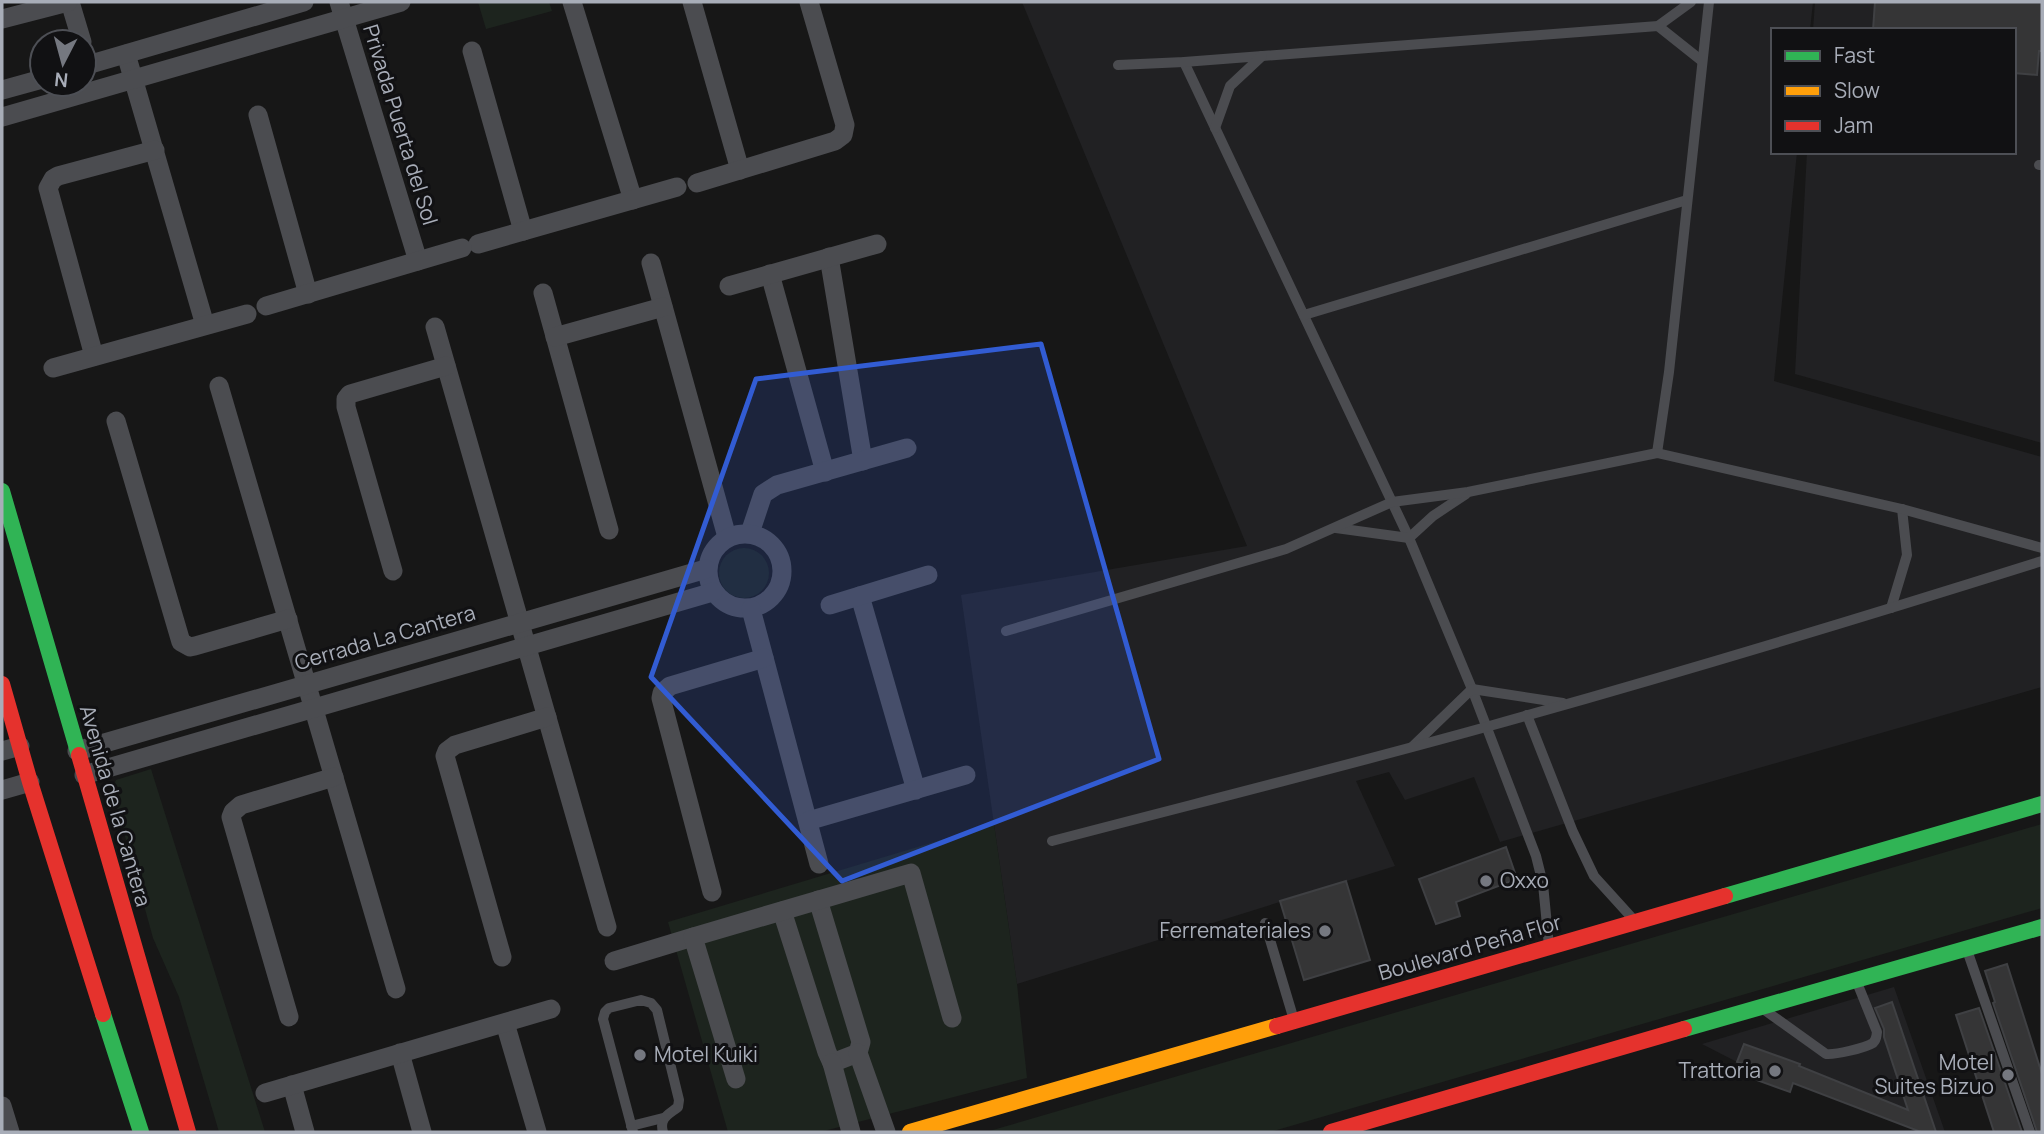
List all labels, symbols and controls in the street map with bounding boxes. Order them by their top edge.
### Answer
street label: Privada Puerta del Sol [357,21,445,229]
north arrow [28,28,98,98]
legend [1771,28,2016,154]
text: Fast [1834,41,1875,69]
text: N [53,66,69,94]
text: Slow [1834,76,1880,104]
text: Jam [1834,111,1873,139]
street label: Cerrada La Cantera [291,598,478,676]
street label: Avenida de la Cantera [74,702,158,910]
place label: Oxxo [1500,866,1549,894]
marker: Oxxo [1478,873,1494,889]
street label: Boulevard Peña Flor [1375,907,1565,987]
place label: Ferremateriales [1159,916,1311,944]
marker: Ferremateriales [1317,923,1333,939]
place label: Motel Kuiki [654,1040,758,1068]
marker: Motel Kuiki [632,1047,648,1063]
place label: Motel Suites Bizuo [1874,1048,1994,1100]
place label: Trattoria [1679,1056,1761,1084]
marker: Trattoria [1767,1063,1783,1079]
marker: Motel Suites Bizuo [2000,1067,2016,1083]

